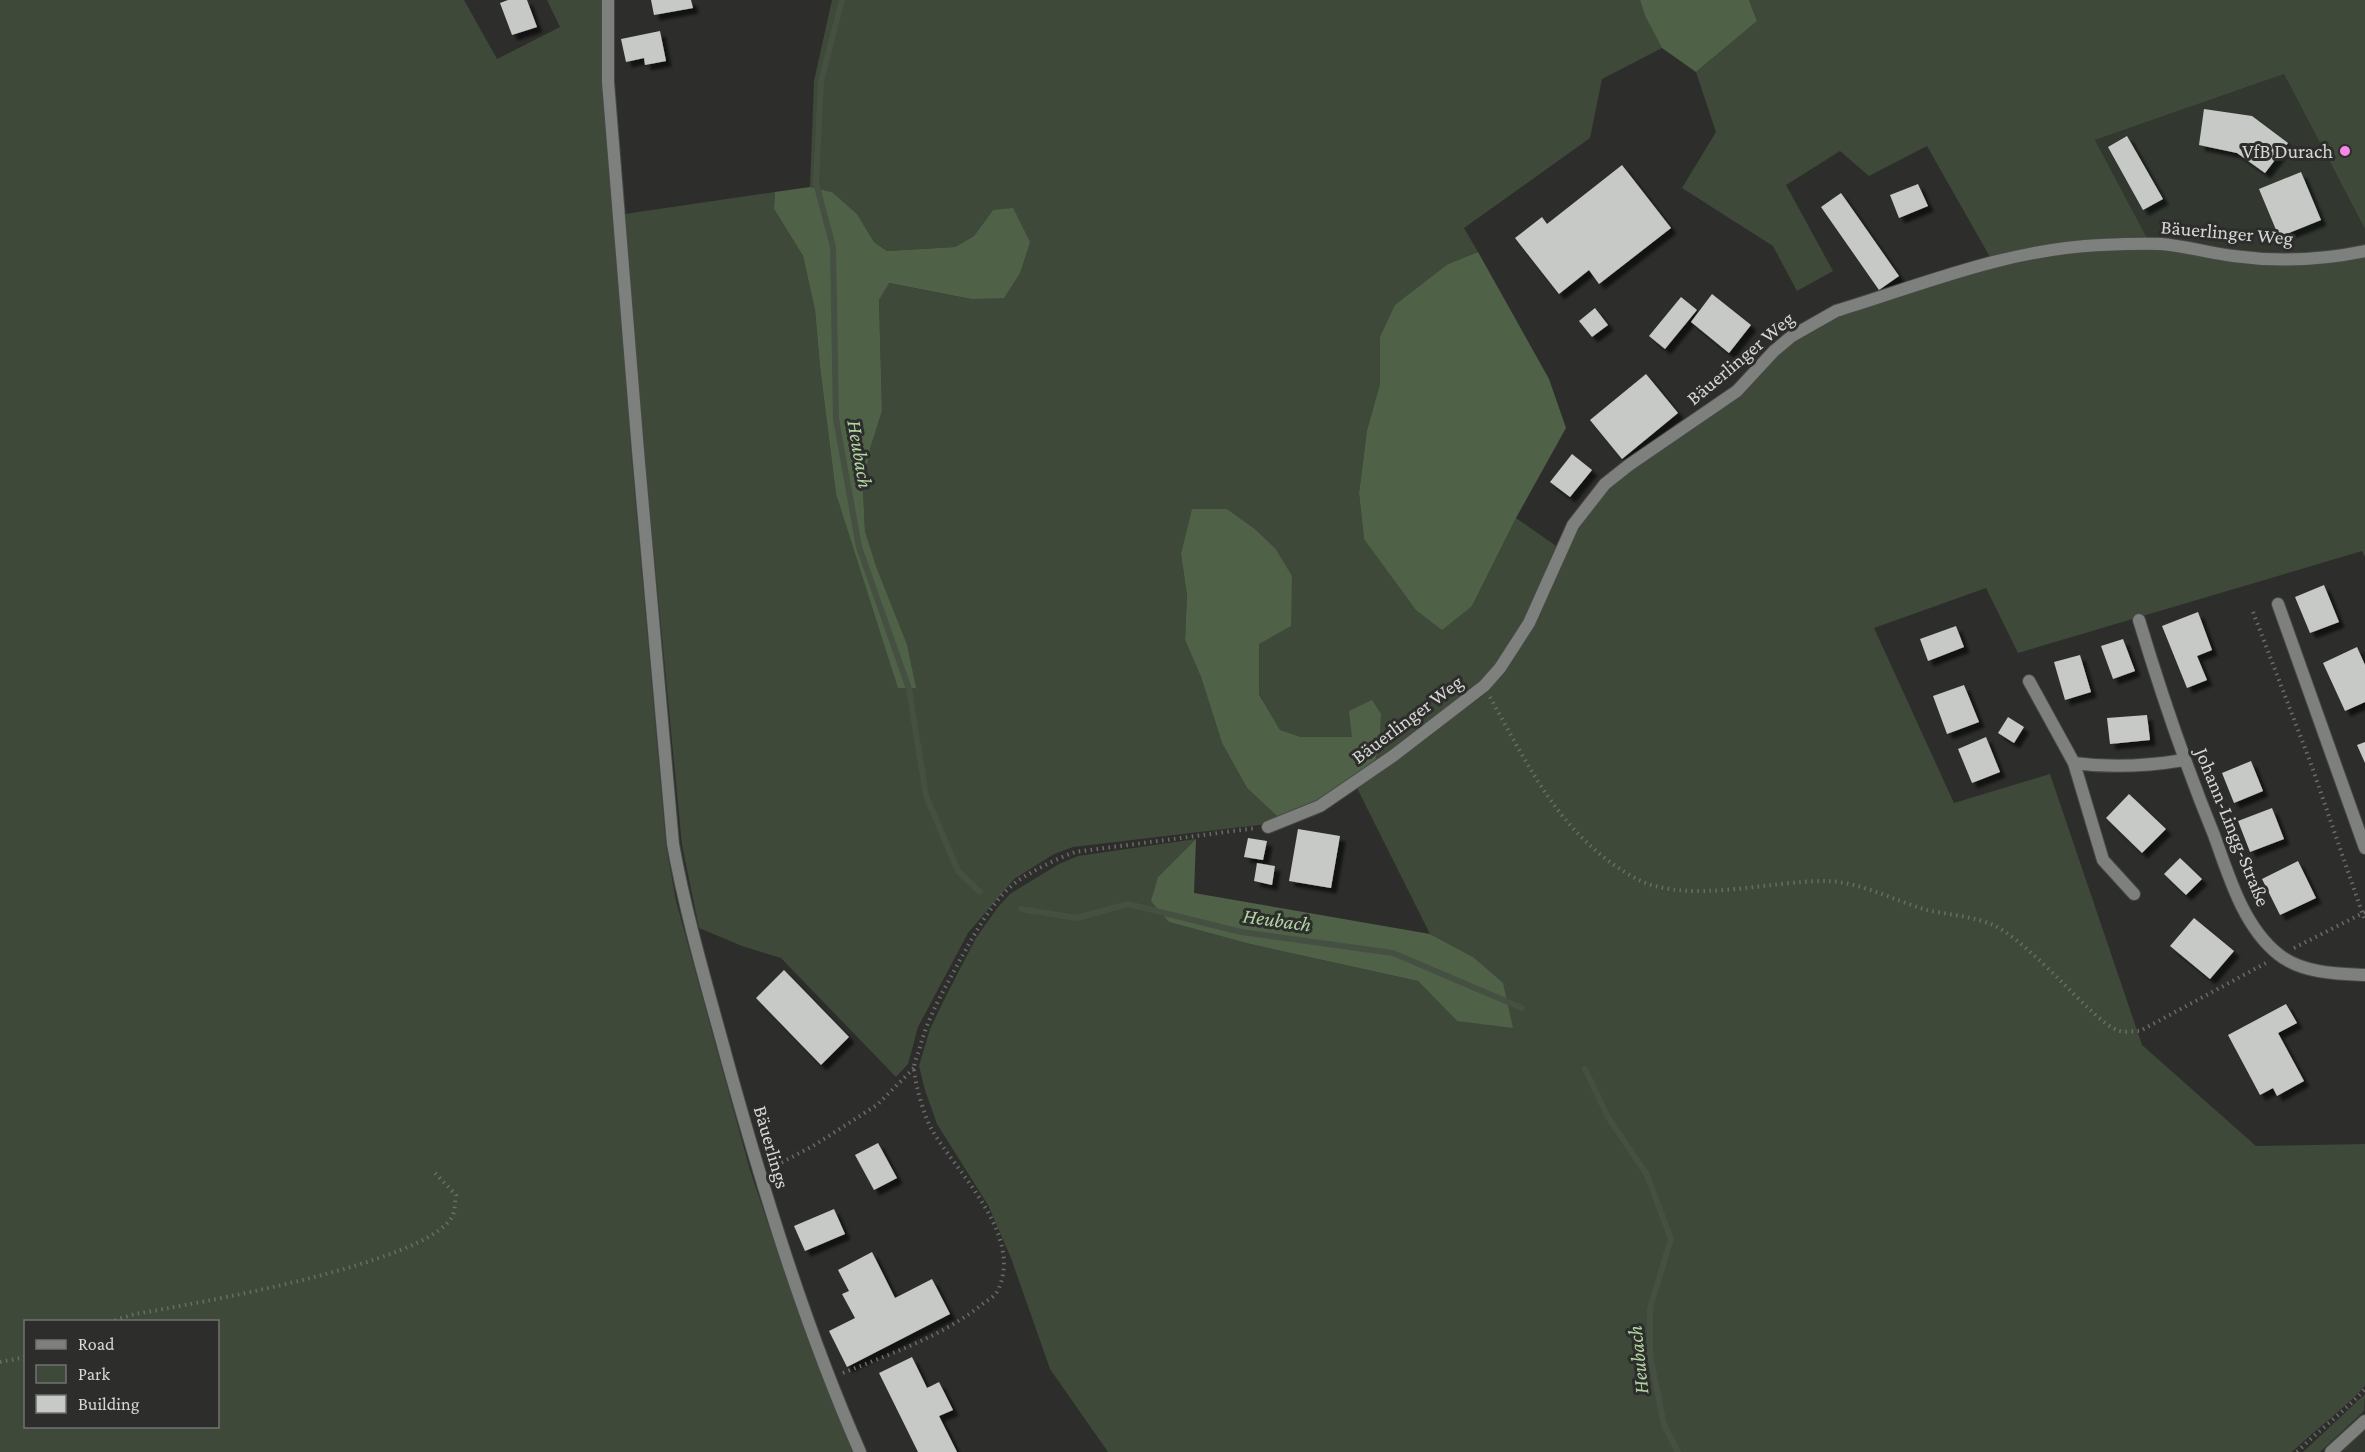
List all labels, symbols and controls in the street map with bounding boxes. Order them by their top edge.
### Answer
place label: VfB Durach [2242,140,2333,162]
marker: VfB Durach [2338,144,2352,158]
street label: Bäuerlinger Weg [2160,215,2295,250]
street label: Bäuerlinger Weg [1682,307,1799,410]
water label: Heubach [842,418,878,490]
street label: Bäuerlinger Weg [1347,670,1468,769]
street label: Johann-Lingg-Straße [2189,743,2275,910]
water label: Heubach [1241,903,1313,937]
street label: Bäuerlings [749,1103,794,1191]
legend [24,1320,219,1428]
water label: Heubach [1622,1324,1654,1396]
text: Road [78,1334,115,1354]
text: Park [78,1364,110,1384]
text: Building [78,1394,140,1414]

